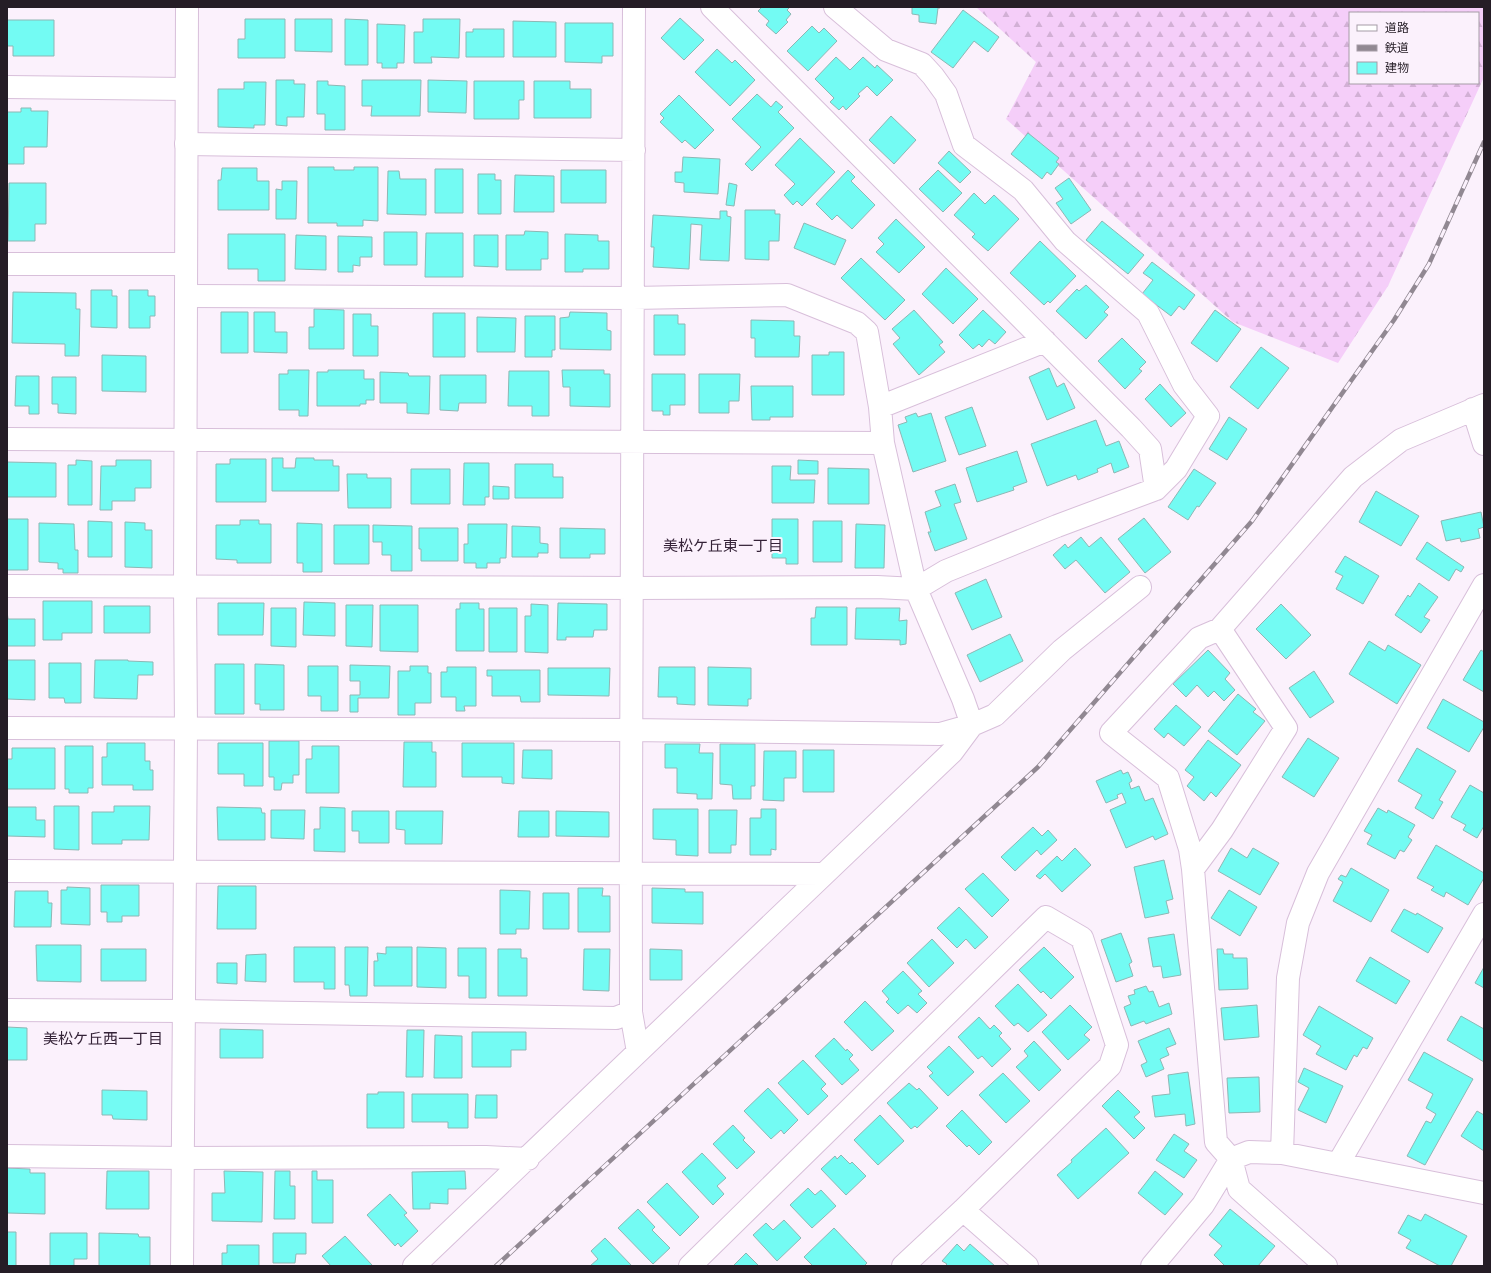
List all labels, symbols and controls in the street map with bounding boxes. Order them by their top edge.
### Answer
legend [1349,12,1479,84]
text: 道路 [1385,20,1409,36]
text: 鉄道 [1385,40,1409,56]
text: 建物 [1385,60,1409,76]
district label: 美松ケ丘東一丁目 [663,536,783,555]
district label: 美松ケ丘西一丁目 [43,1029,163,1048]

